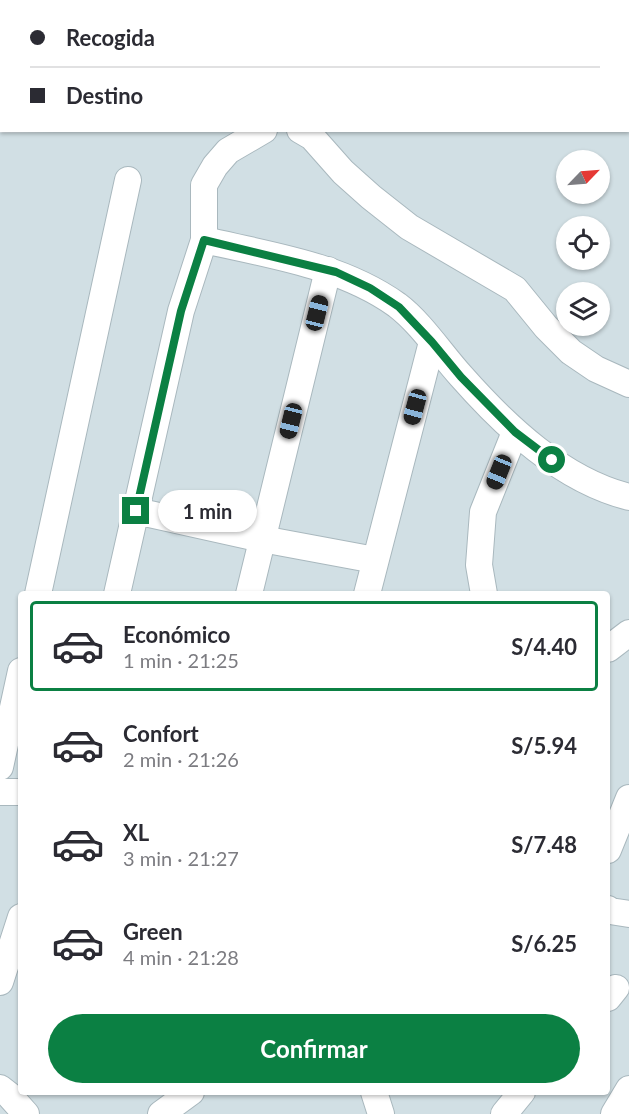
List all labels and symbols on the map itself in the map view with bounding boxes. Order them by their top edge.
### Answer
north arrow [556,150,610,204]
car [304,293,330,333]
car [402,387,428,427]
car [278,401,304,441]
route start [538,446,565,473]
car [484,452,514,492]
callout: 1 min [157,490,256,532]
route end [122,497,149,524]

